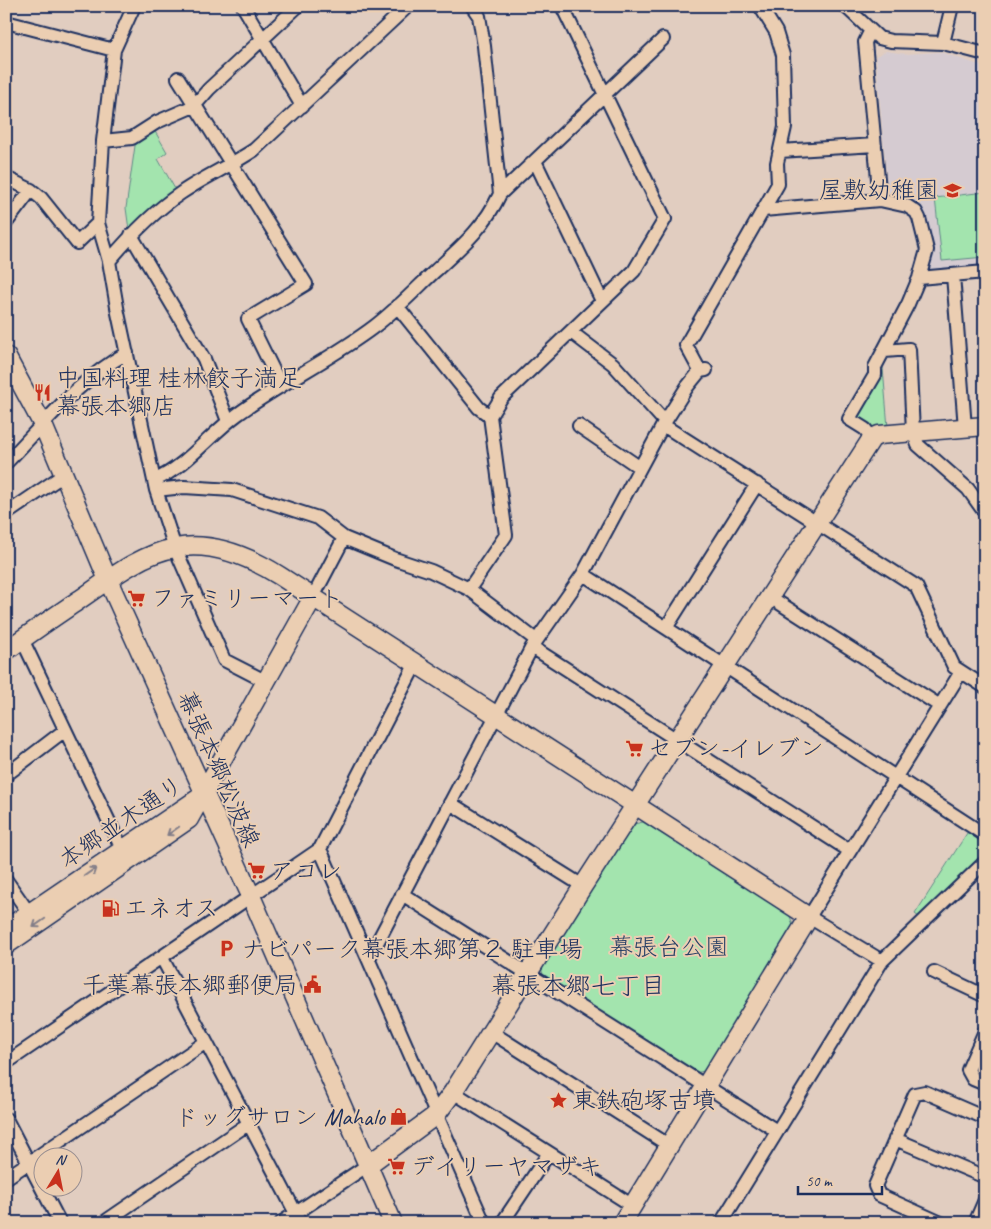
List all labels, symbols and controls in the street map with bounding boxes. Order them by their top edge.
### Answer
place label: 屋敷幼稚園 [819,175,939,205]
school or university icon: 屋敷幼稚園 [943,180,963,200]
place label: 中国料理 桂林餃子満足 幕張本郷店 [56,363,302,421]
restaurant icon: 中国料理 桂林餃子満足 幕張本郷店 [32,382,52,402]
place label: ファミリーマート [151,583,343,613]
supermarket icon: ファミリーマート [127,588,147,608]
street label: 幕張本郷松波線 [171,686,267,852]
place label: セブン-イレブン [648,733,824,763]
supermarket icon: セブン-イレブン [624,738,644,758]
street label: 本郷並木通り [53,769,189,875]
one-way arrow [166,826,180,836]
place label: アコレ [270,856,342,886]
supermarket icon: アコレ [246,861,266,881]
one-way arrow [82,867,96,877]
place label: エネオス [124,893,219,923]
fuel station icon: エネオス [100,898,120,918]
one-way arrow [32,918,46,928]
park label: 幕張台公園 [609,932,729,962]
place label: ナビパーク幕張本郷第２ 駐車場 [241,934,583,964]
parking icon: ナビパーク幕張本郷第２ 駐車場 [217,939,237,959]
place label: 千葉幕張本郷郵便局 [82,970,298,1000]
district label: 幕張本郷七丁目 [490,970,666,1002]
public building icon: 千葉幕張本郷郵便局 [302,975,322,995]
place label: 東鉄砲塚古墳 [572,1085,716,1115]
place icon: 東鉄砲塚古墳 [548,1090,568,1110]
place label: ドッグサロン Mahalo [174,1102,387,1132]
shop icon: ドッグサロン Mahalo [389,1107,409,1127]
north arrow [32,1146,82,1196]
text: N [54,1151,68,1169]
place label: デイリーヤマザキ [411,1151,602,1181]
supermarket icon: デイリーヤマザキ [387,1156,407,1176]
scale bar [798,1164,882,1196]
text: 50 m [806,1172,833,1191]

